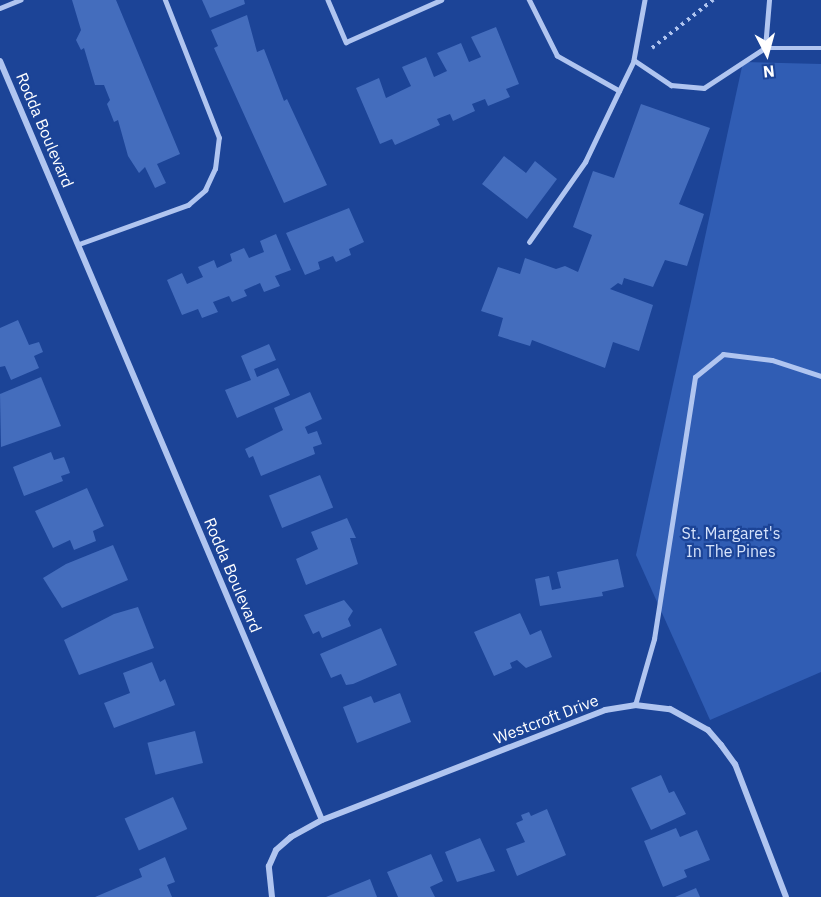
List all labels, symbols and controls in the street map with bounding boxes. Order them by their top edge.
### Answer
north arrow [737,24,797,84]
text: N [762,61,776,82]
street label: Rodda Boulevard [12,70,78,190]
street label: Rodda Boulevard [200,515,266,635]
park label: St. Margaret's In The Pines [682,523,780,561]
street label: Westcroft Drive [491,690,601,748]

